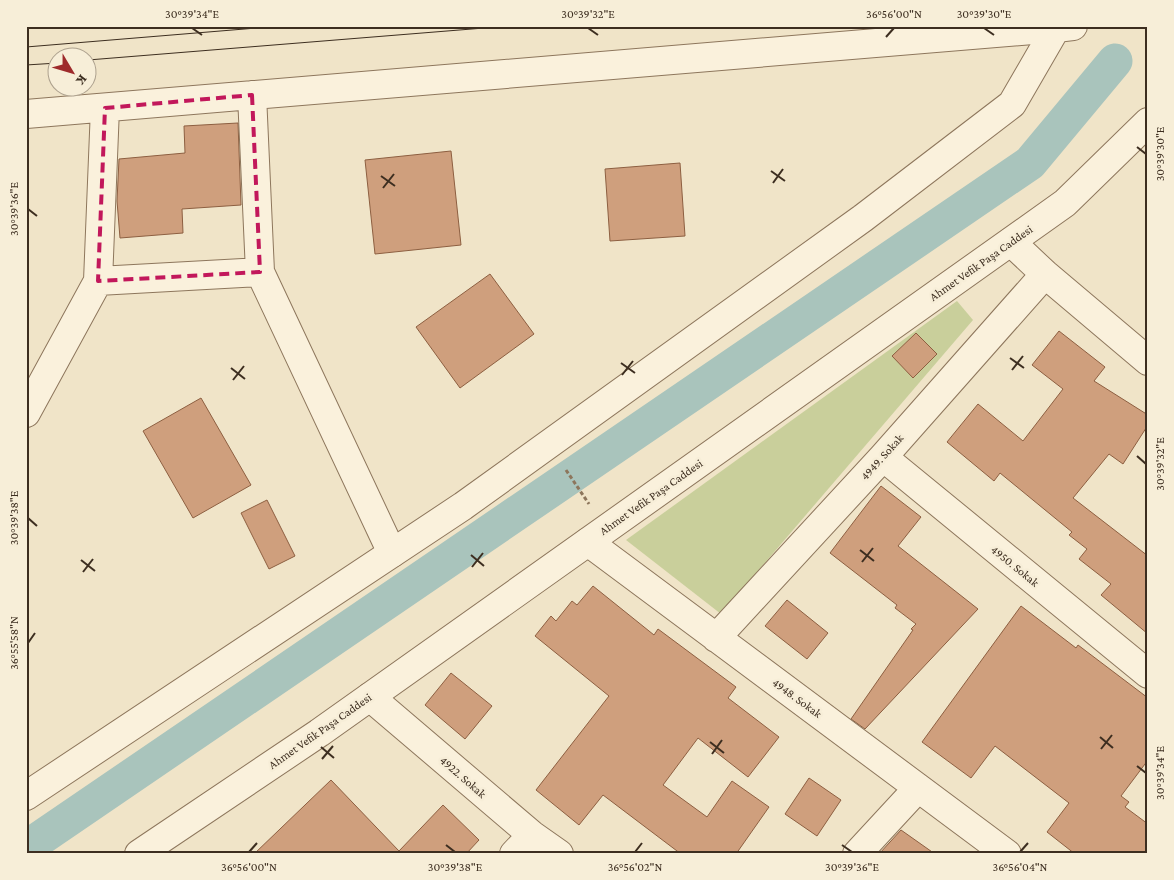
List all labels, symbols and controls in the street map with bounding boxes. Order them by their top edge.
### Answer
text: 30°39'34"E [165,7,219,21]
text: 30°39'32"E [561,7,615,21]
text: 36°56'00"N [866,7,922,21]
text: 30°39'30"E [957,7,1012,21]
north arrow [48,48,98,98]
text: K [73,72,91,89]
text: 30°39'30"E [1153,126,1167,181]
text: 30°39'36"E [7,181,21,236]
street label: Ahmet Vefik Paşa Caddesi [927,222,1035,304]
street label: 4949. Sokak [858,431,907,483]
text: 30°39'32"E [1153,437,1167,491]
street label: Ahmet Vefik Paşa Caddesi [597,456,705,538]
text: 30°39'38"E [7,490,21,545]
street label: 4950. Sokak [988,542,1042,590]
text: 36°55'58"N [7,616,21,670]
street label: 4948. Sokak [769,675,825,721]
street label: Ahmet Vefik Paşa Caddesi [266,690,374,772]
text: 30°39'34"E [1153,746,1167,800]
street label: 4922. Sokak [437,753,489,801]
text: 36°56'00"N [221,860,277,874]
text: 30°39'38"E [428,860,483,874]
text: 36°56'02"N [608,860,662,874]
text: 30°39'36"E [825,860,880,874]
text: 36°56'04"N [992,860,1048,874]

